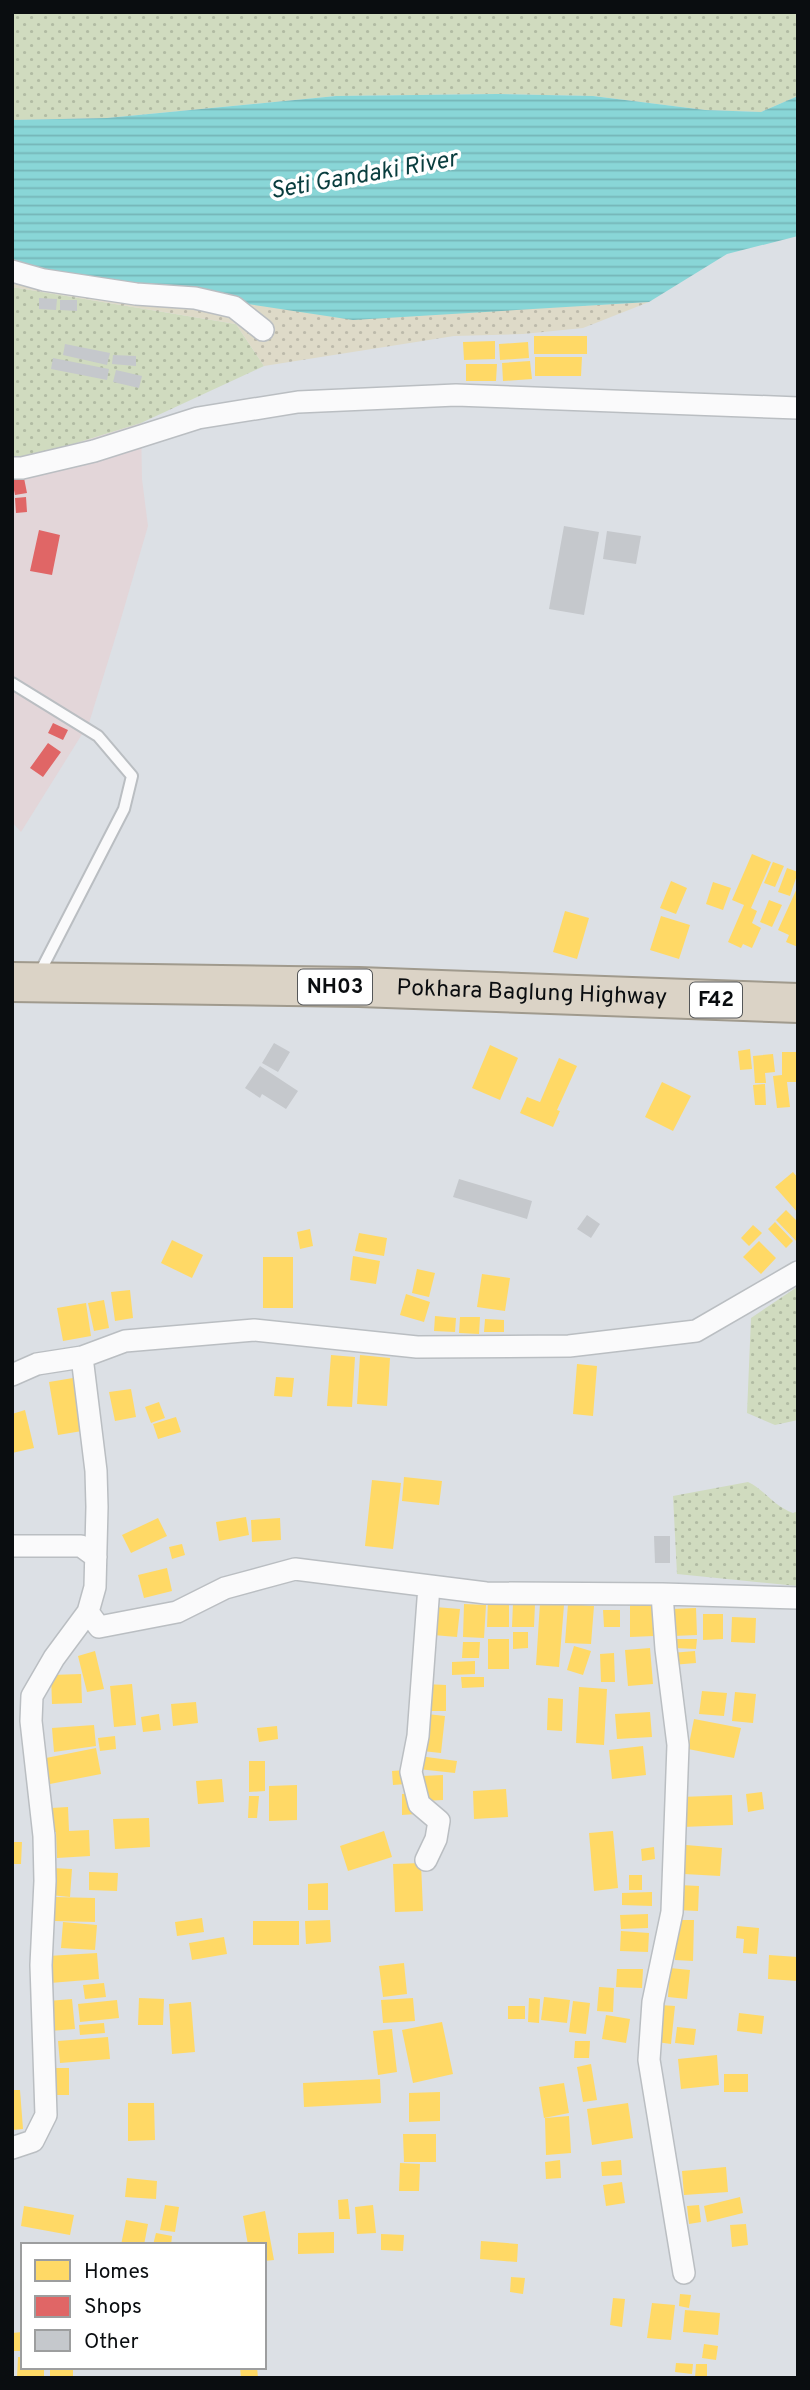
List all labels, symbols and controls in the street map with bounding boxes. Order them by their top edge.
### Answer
water label: Seti Gandaki River [268,144,462,207]
road number: NH03 [298,970,372,1004]
street label: Pokhara Baglung Highway [396,974,668,1013]
road number: F42 [690,982,742,1018]
legend [21,2243,266,2369]
text: Homes [84,2259,149,2286]
text: Shops [84,2294,142,2321]
text: Other [84,2329,139,2356]

